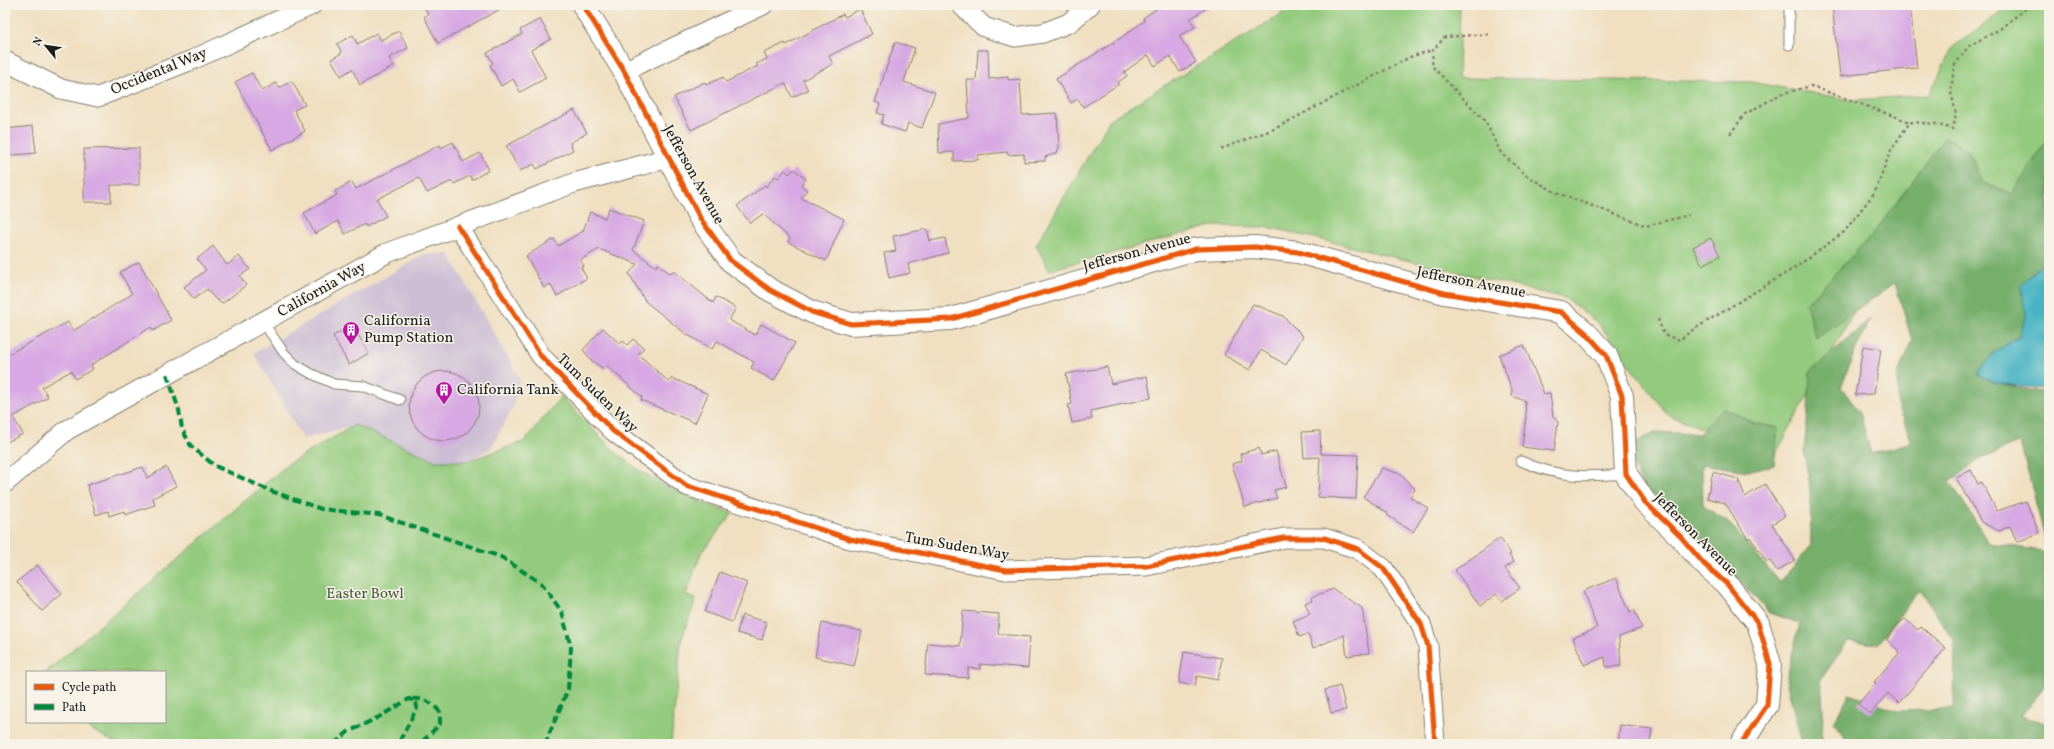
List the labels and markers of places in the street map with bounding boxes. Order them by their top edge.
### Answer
place label: California Pump Station [364,311,454,349]
building icon: California Pump Station [341,320,361,345]
building icon: California Tank [434,380,454,405]
place label: California Tank [457,380,559,401]

